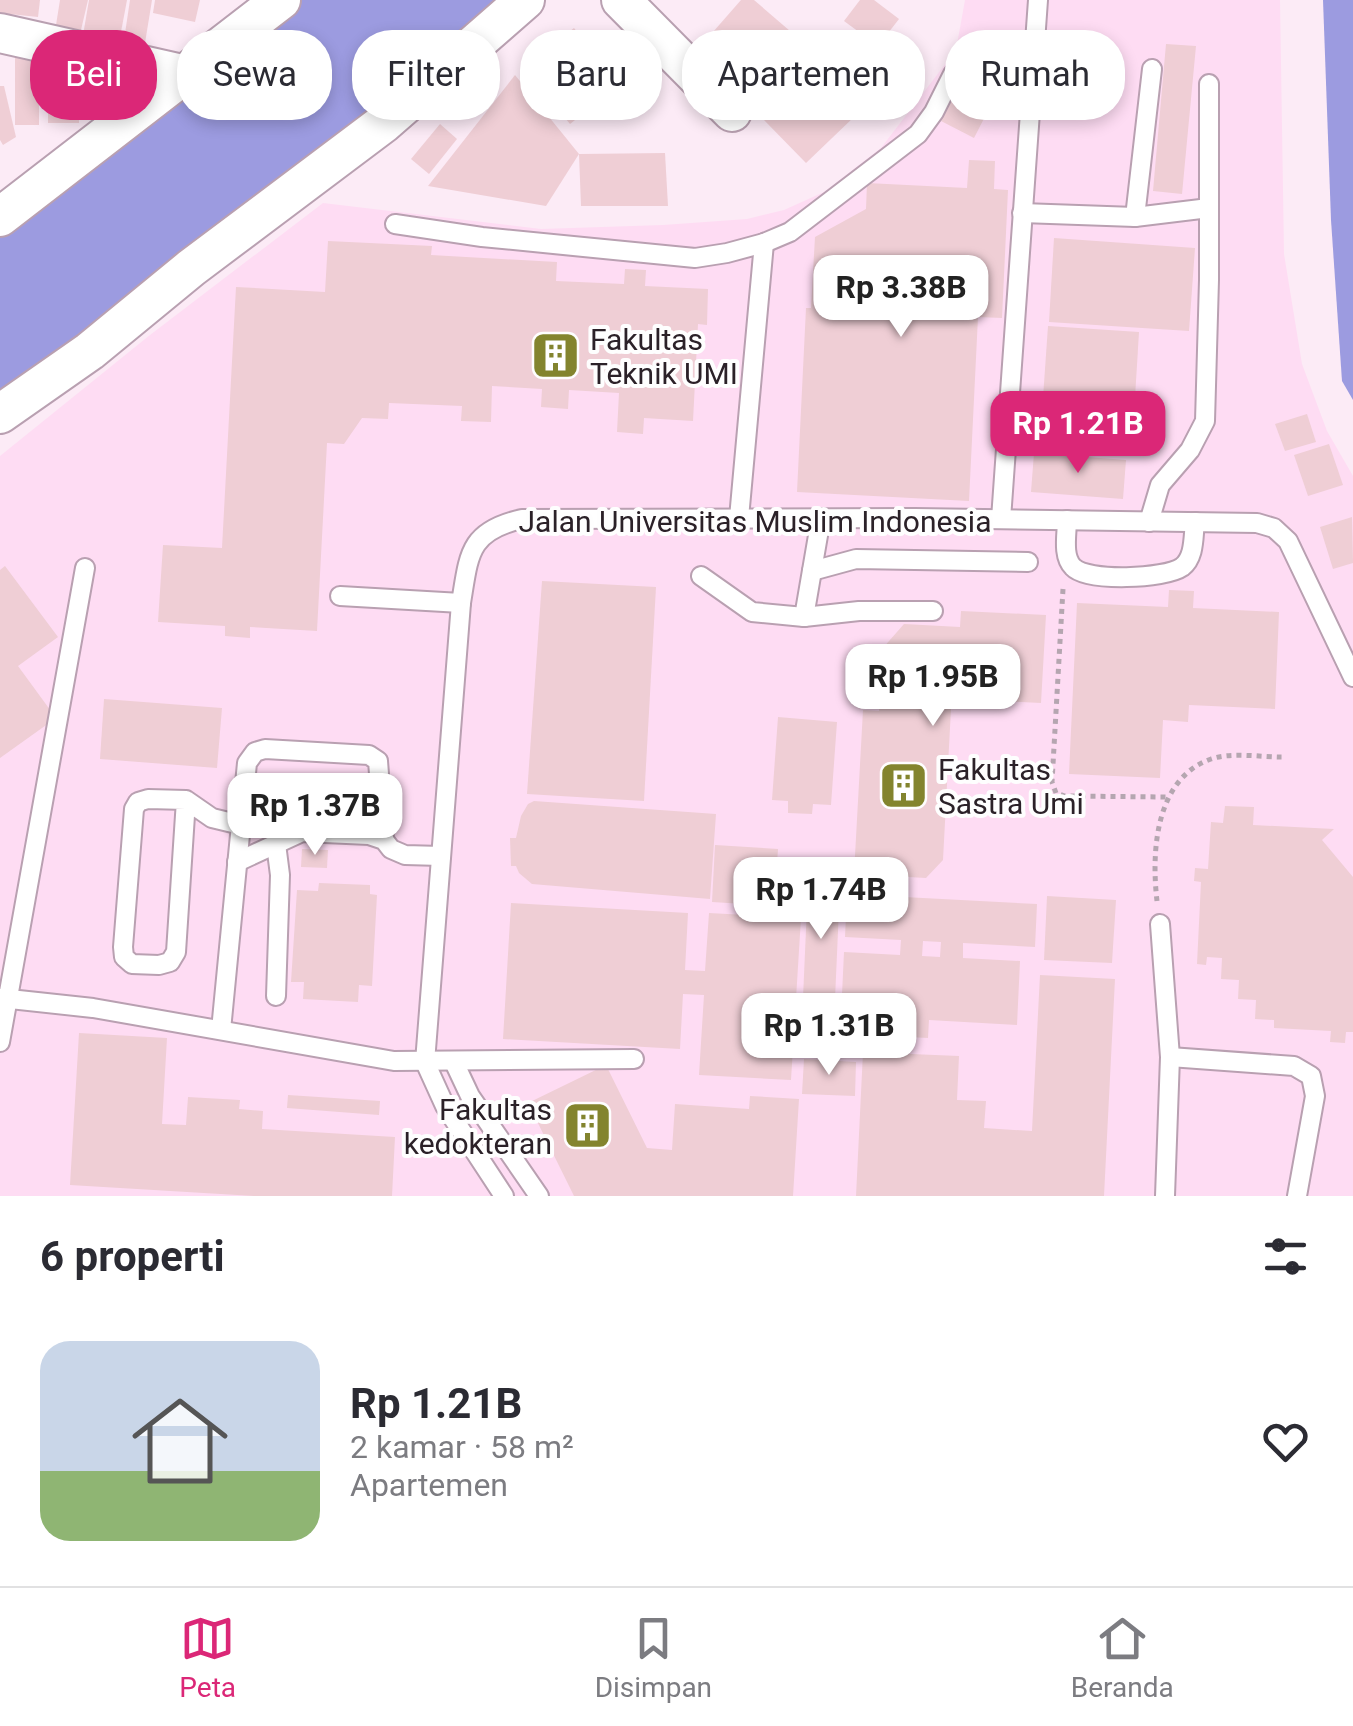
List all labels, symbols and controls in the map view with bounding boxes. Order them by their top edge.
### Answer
chip: Beli [30,30,157,120]
chip: Sewa [177,30,332,120]
chip: Filter [352,30,500,120]
chip: Baru [520,30,662,120]
chip: Apartemen [682,30,925,120]
chip: Rumah [945,30,1125,120]
pin: Rp 3.38B [798,255,1004,340]
text: Rp 3.38B [835,268,967,306]
place label: Fakultas Teknik UMI [590,322,738,391]
building icon: Fakultas Teknik UMI [529,330,581,382]
pin: Rp 1.21B [975,391,1181,476]
text: Rp 1.21B [1012,404,1144,442]
street label: Jalan Universitas Muslim Indonesia [519,504,991,539]
pin: Rp 1.95B [830,644,1036,729]
text: Rp 1.95B [867,657,999,695]
place label: Fakultas Sastra Umi [938,752,1084,821]
building icon: Fakultas Sastra Umi [877,760,929,812]
pin: Rp 1.37B [212,773,418,858]
text: Rp 1.37B [249,786,381,824]
pin: Rp 1.74B [718,857,924,942]
text: Rp 1.74B [755,870,887,908]
pin: Rp 1.31B [726,993,932,1078]
text: Rp 1.31B [763,1006,895,1044]
place label: Fakultas kedokteran [404,1092,552,1161]
building icon: Fakultas kedokteran [561,1100,613,1152]
icon: filters [1258,1229,1313,1284]
text: 6 properti [40,1232,225,1281]
text: Rp 1.21B [350,1379,522,1428]
icon: home [120,1381,240,1501]
icon: heart [1258,1414,1313,1469]
text: 2 kamar · 58 m² [350,1428,574,1466]
text: Apartemen [350,1466,508,1504]
tab: Peta [179,1611,236,1704]
tab: Disimpan [595,1611,712,1704]
tab: Beranda [1071,1611,1174,1704]

